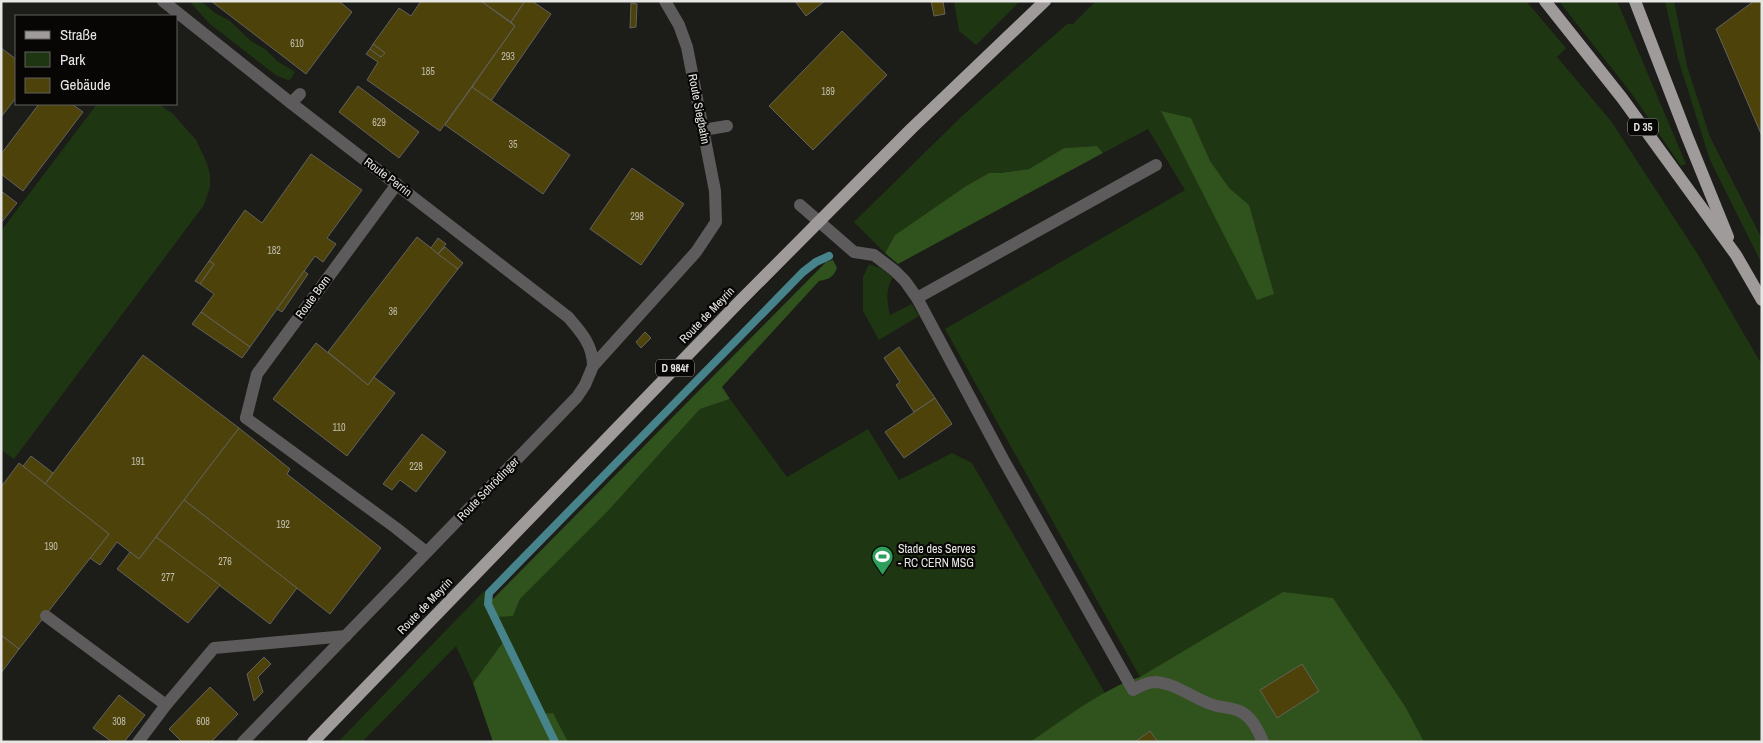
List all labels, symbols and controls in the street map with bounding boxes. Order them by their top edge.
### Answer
legend [15,15,178,105]
text: Straße [60,24,97,45]
house number: 610 [290,37,304,50]
text: Park [60,49,86,70]
house number: 293 [501,50,515,63]
house number: 185 [421,65,435,78]
street label: Route Siegbahn [684,73,714,145]
text: Gebäude [60,74,111,95]
house number: 189 [821,85,835,98]
house number: 629 [372,116,386,129]
road number: D 35 [1628,118,1658,136]
house number: 35 [508,138,518,151]
street label: Route Perrin [361,154,415,200]
house number: 298 [630,210,644,223]
house number: 182 [267,244,281,257]
street label: Route Born [292,272,334,322]
street label: Route de Meyrin [676,283,738,347]
house number: 36 [388,305,398,318]
road number: D 984f [656,359,694,376]
house number: 110 [332,421,346,434]
street label: Route Schrödinger [454,453,523,524]
house number: 191 [131,455,145,468]
house number: 228 [409,460,423,473]
house number: 192 [276,518,290,531]
house number: 190 [44,540,58,553]
place label: Stade des Serves - RC CERN MSG [898,541,976,571]
sports icon: Stade des Serves - RC CERN MSG [870,544,894,575]
house number: 276 [218,555,232,568]
house number: 277 [161,571,175,584]
street label: Route de Meyrin [394,574,456,638]
house number: 308 [112,715,126,728]
house number: 608 [196,715,210,728]

